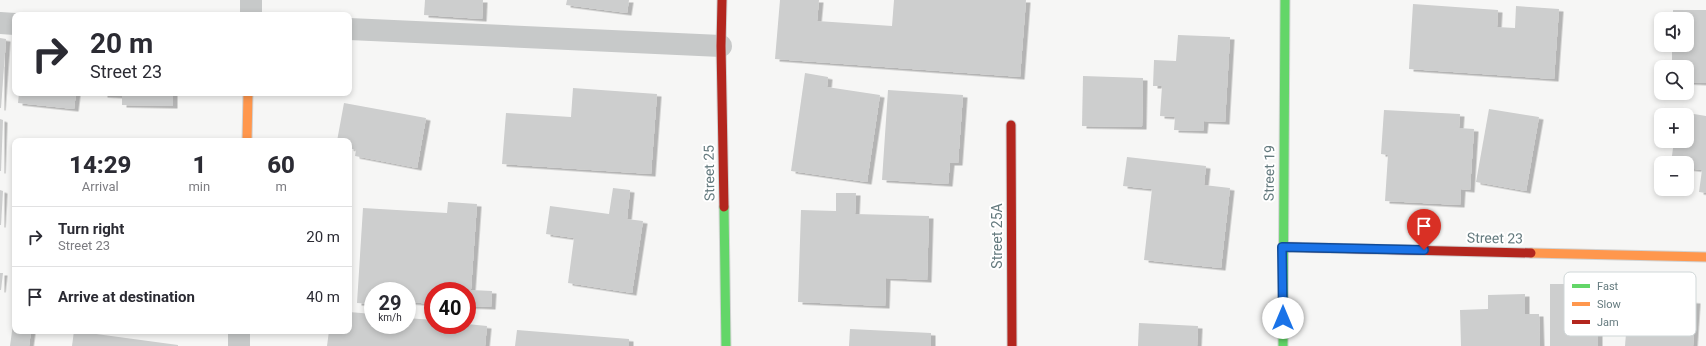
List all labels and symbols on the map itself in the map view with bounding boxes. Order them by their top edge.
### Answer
street label: Street 25 [701,145,717,201]
street label: Street 19 [1261,145,1277,201]
street label: Street 25A [989,203,1005,269]
pin [1407,209,1441,250]
street label: Street 23 [1467,230,1523,246]
legend [1564,272,1696,336]
text: Fast [1597,280,1619,293]
speed limit sign: 40 [424,282,476,334]
position arrow [1262,297,1304,339]
text: Slow [1597,298,1621,311]
text: Jam [1597,316,1619,329]

